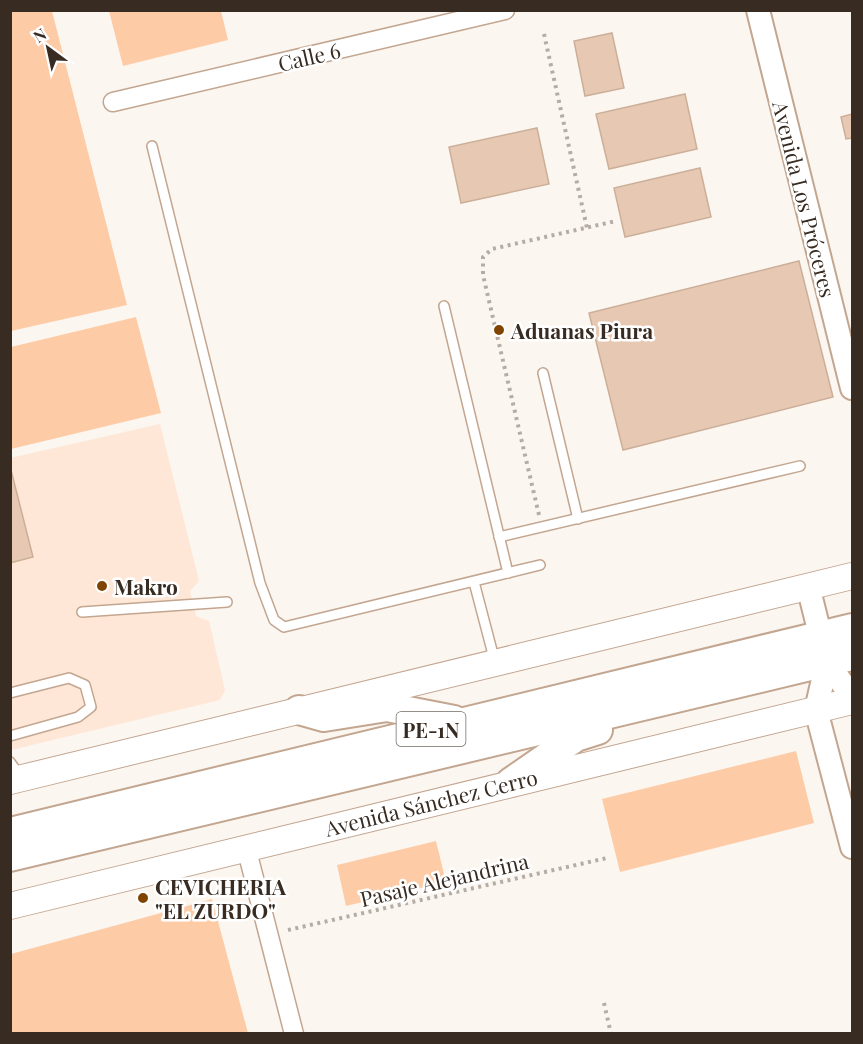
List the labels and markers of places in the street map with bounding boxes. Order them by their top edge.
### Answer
place label: Aduanas Piura [510,316,653,344]
marker: Aduanas Piura [492,323,506,337]
place label: Makro [114,572,178,600]
marker: Makro [95,579,109,593]
place label: CEVICHERIA "EL ZURDO" [155,872,287,924]
marker: CEVICHERIA "EL ZURDO" [136,891,150,905]

